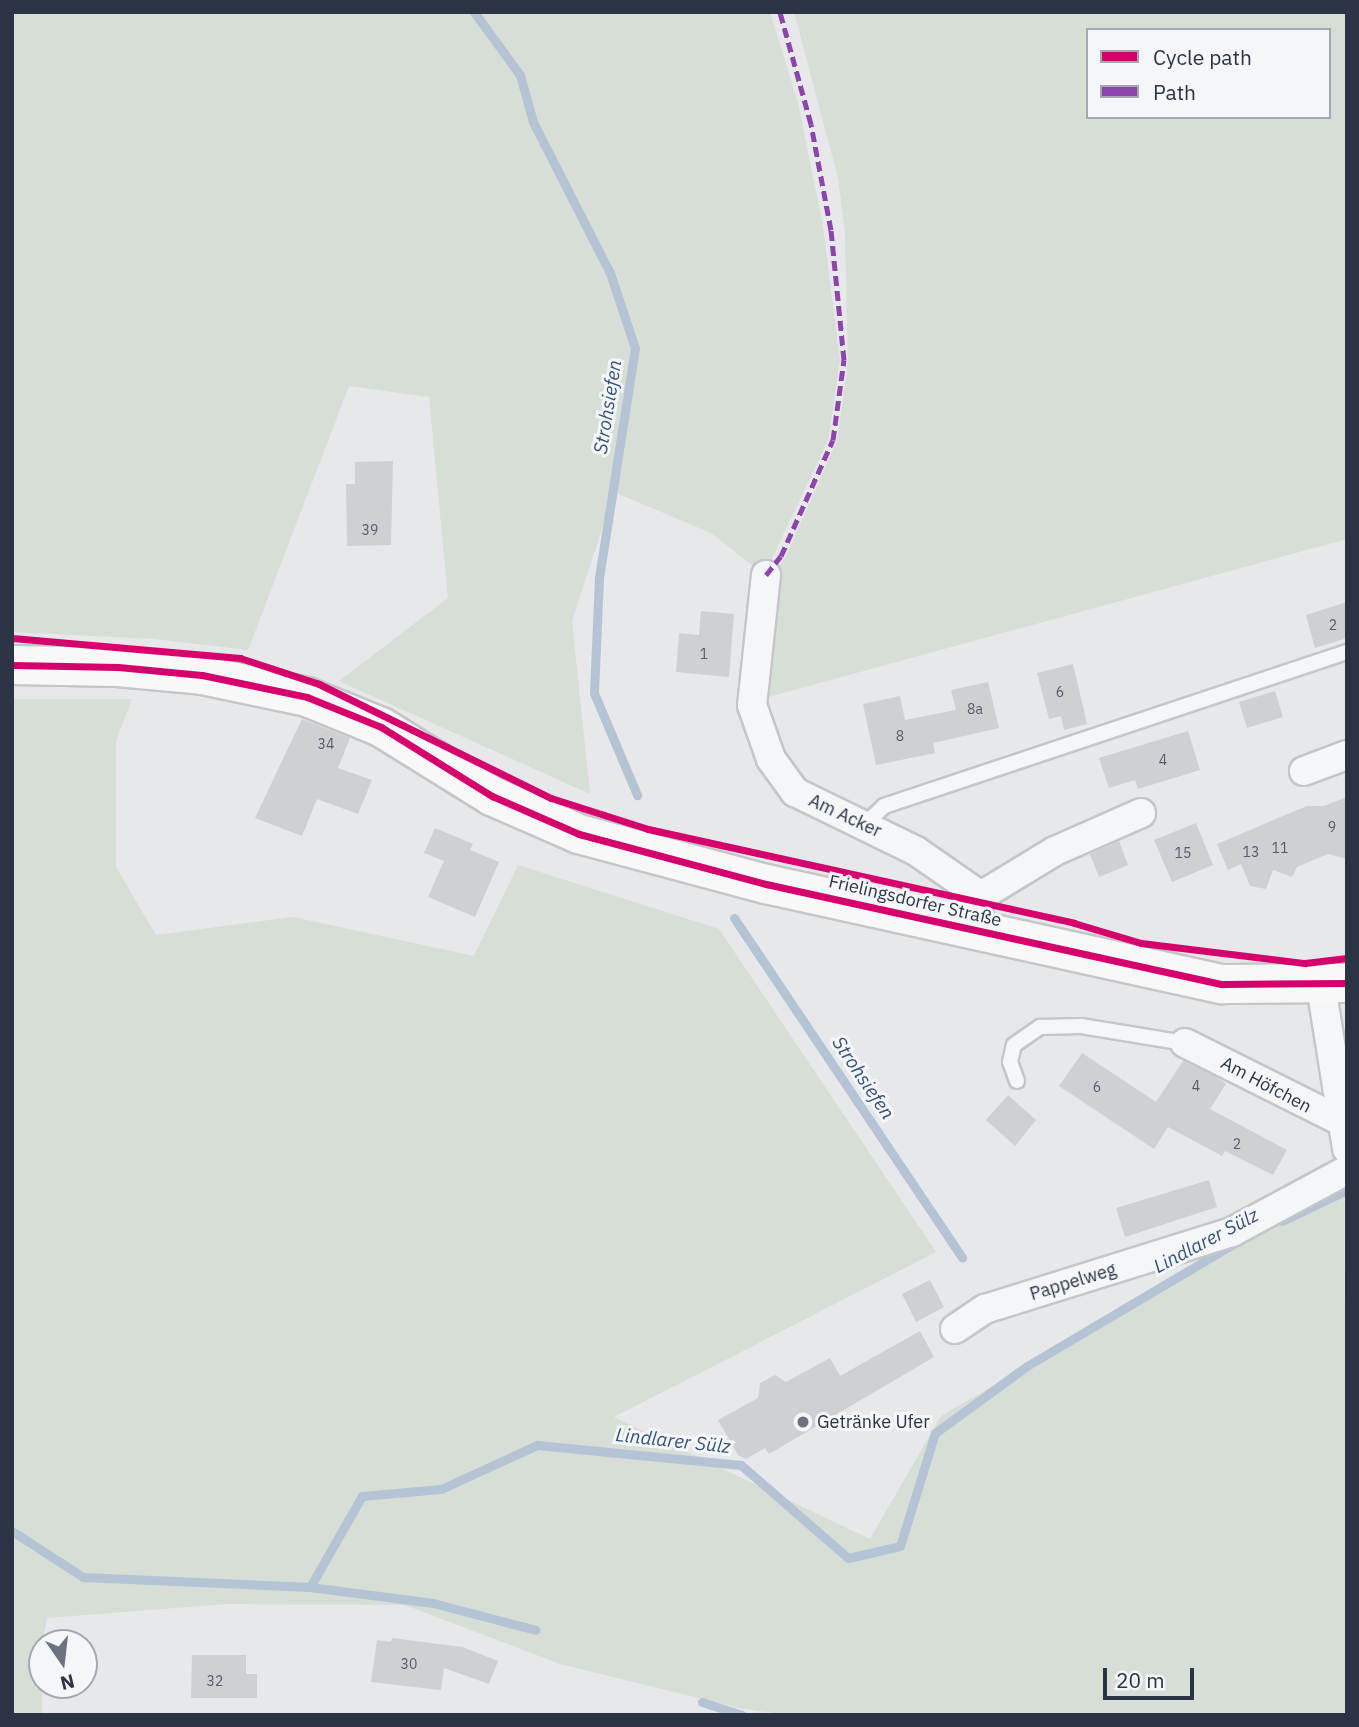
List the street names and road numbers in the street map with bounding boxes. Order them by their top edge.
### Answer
street label: Am Acker [805,790,885,842]
street label: Frielingsdorfer Straße [827,871,1003,931]
street label: Am Höfchen [1217,1052,1315,1118]
street label: Pappelweg [1027,1259,1119,1305]

